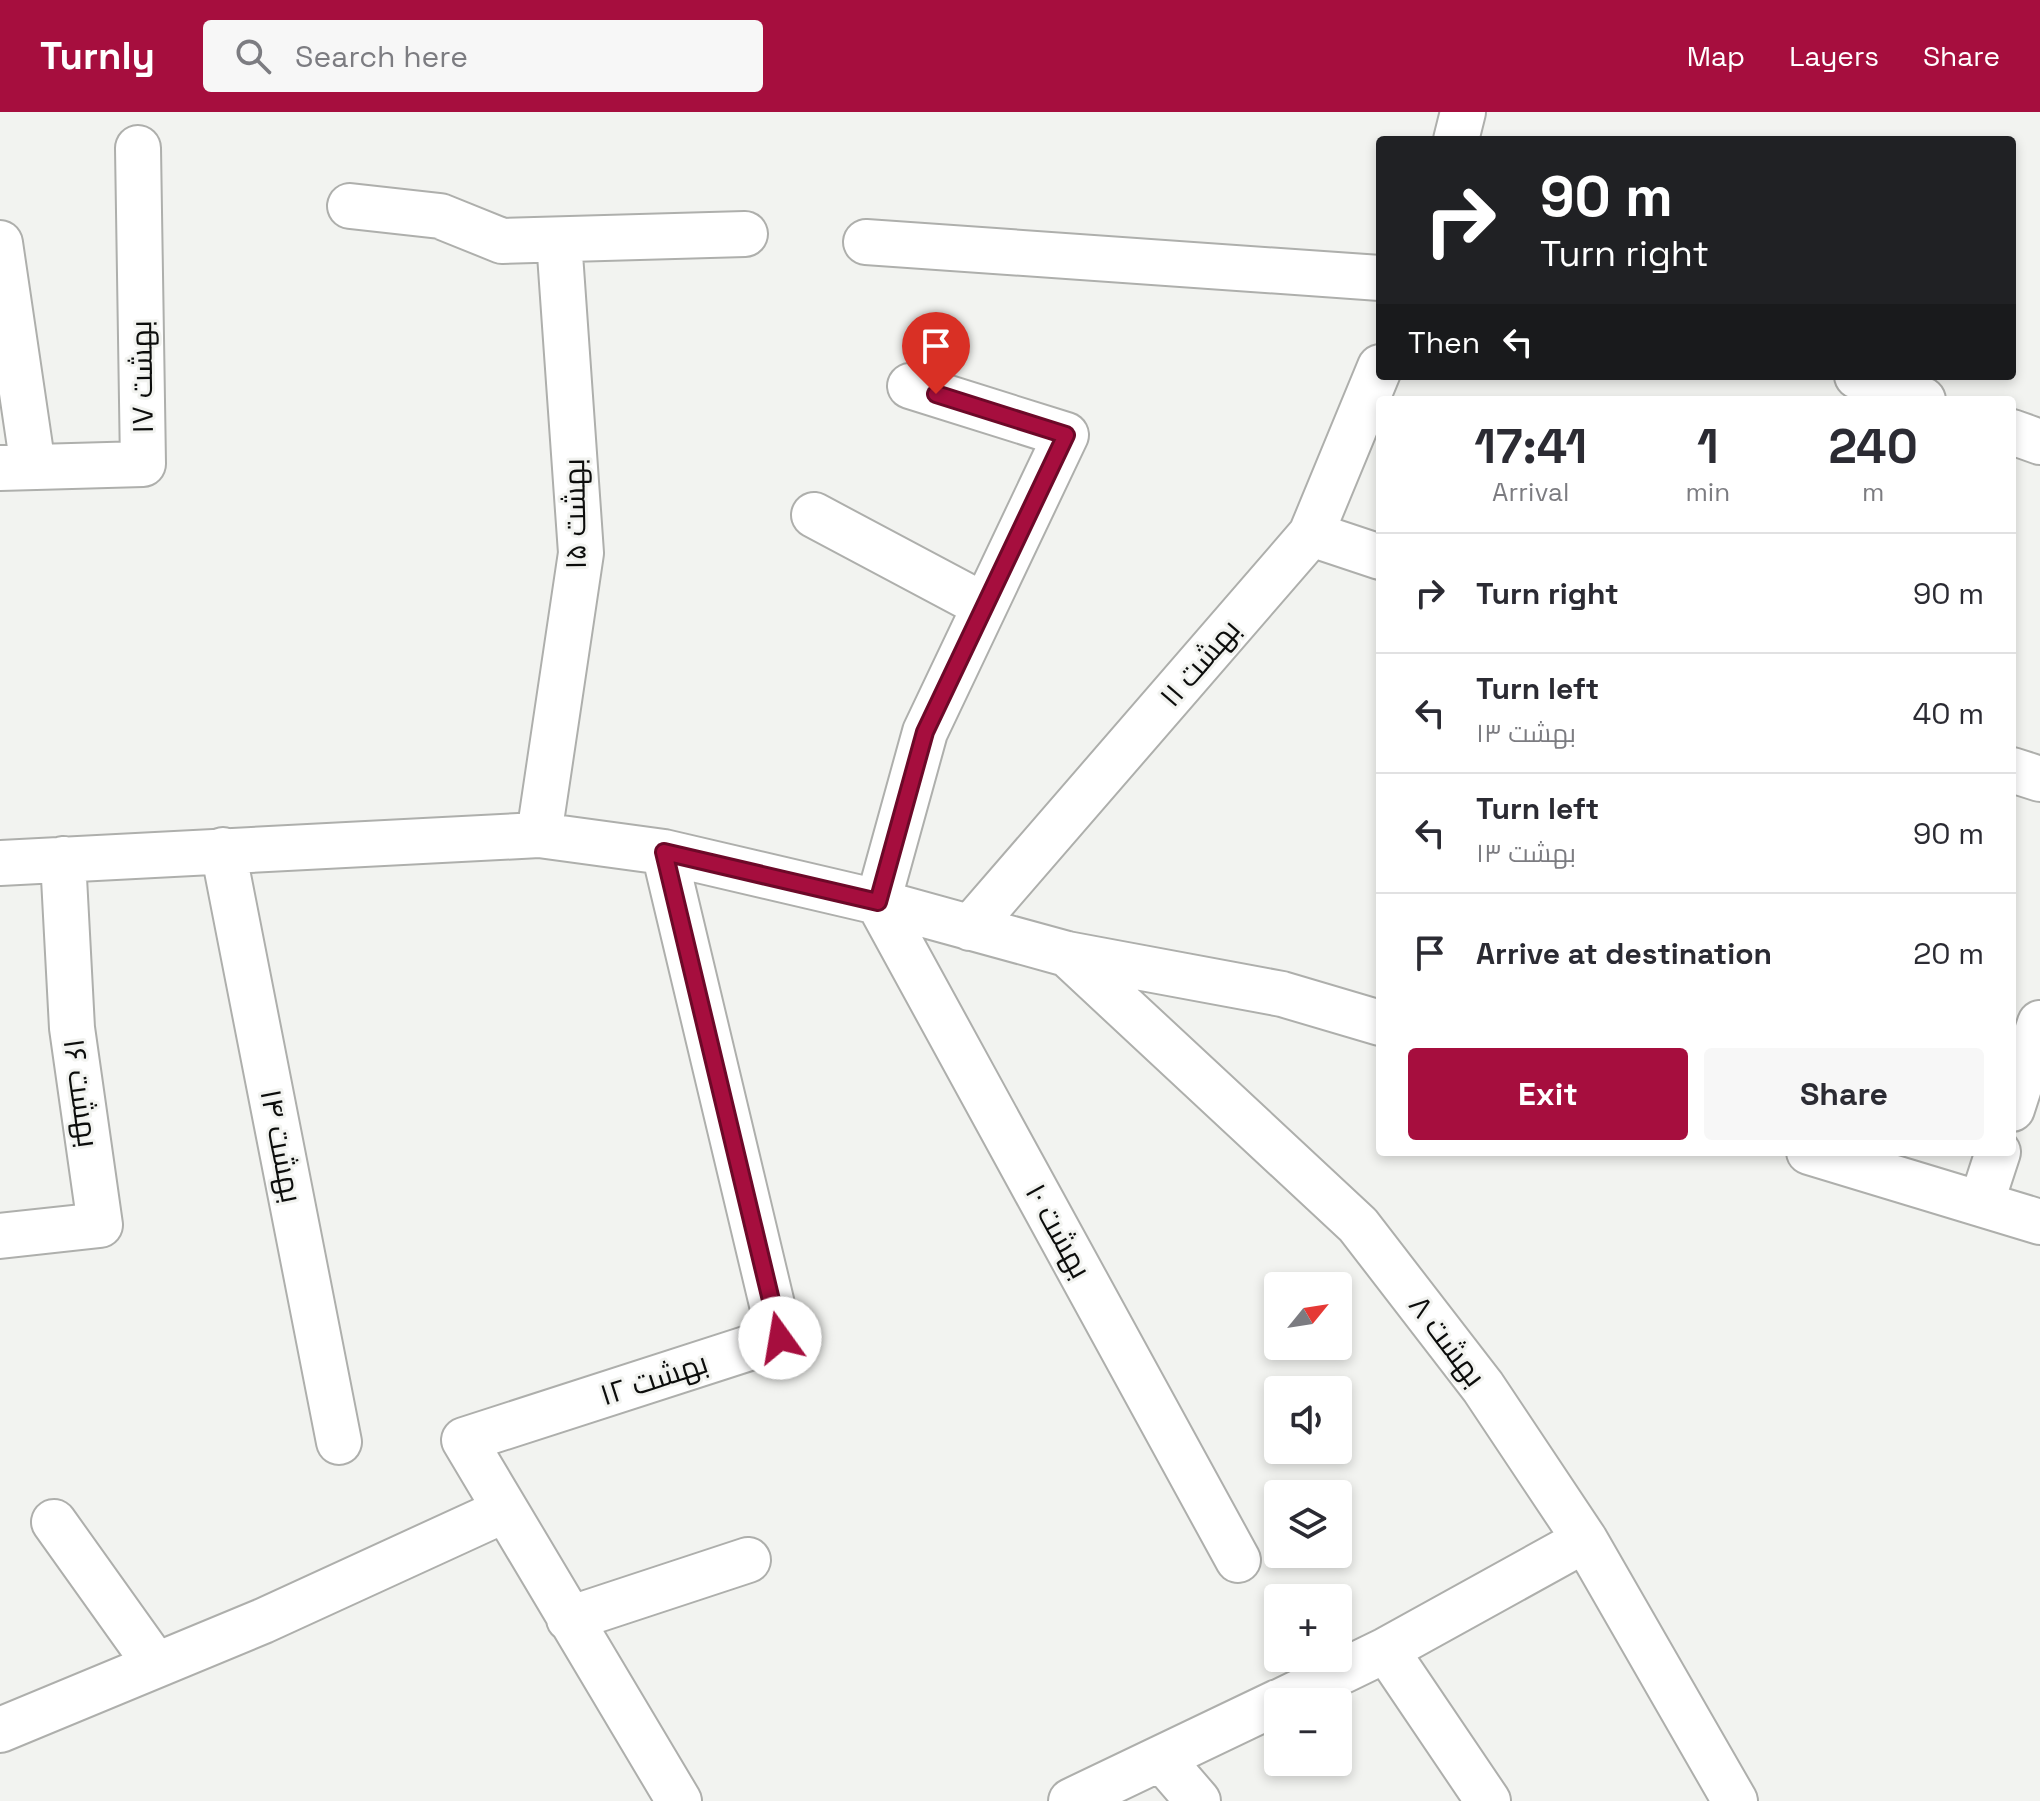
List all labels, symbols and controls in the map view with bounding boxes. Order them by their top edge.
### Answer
search box [203,20,763,92]
text: Turnly [40,32,155,80]
icon: search [231,34,275,78]
text: Search here [295,37,468,76]
text: Map [1687,38,1745,74]
text: Layers [1789,38,1879,74]
text: Share [1923,38,2000,74]
text: 90 m [1540,161,1673,232]
icon: right [1408,168,1512,272]
text: Turn right [1540,231,1709,277]
pin [902,312,970,394]
street label: بهشت ۱۷ [121,320,162,434]
icon: left [1496,320,1540,364]
text: Then [1408,323,1480,362]
icon: arrive [914,324,958,368]
text: 17:41 [1474,416,1587,477]
text: 1 [1697,416,1719,477]
text: 240 [1828,416,1918,477]
street label: بهشت ۱۵ [554,458,595,570]
text: Arrival [1492,475,1569,509]
text: min [1685,475,1730,509]
text: m [1862,475,1884,509]
icon: right [1408,571,1452,615]
text: Turn right [1476,574,1619,613]
text: 90 m [1913,574,1984,613]
street label: بهشت ۱۱ [1151,610,1249,715]
text: Turn left [1476,669,1599,708]
icon: left [1408,691,1452,735]
text: 40 m [1913,694,1984,733]
text: بهشت ۱۳ [1476,716,1576,750]
text: Turn left [1476,789,1599,828]
icon: left [1408,811,1452,855]
text: 90 m [1913,814,1984,853]
text: بهشت ۱۳ [1476,836,1576,870]
icon: arrive [1408,931,1452,975]
text: Arrive at destination [1476,934,1772,973]
text: 20 m [1913,934,1984,973]
street label: بهشت ۱۶ [55,1036,108,1150]
button: Exit [1408,1048,1688,1140]
button: Share [1704,1048,1984,1140]
street label: بهشت ۱۴ [251,1086,312,1206]
street label: بهشت ۱۰ [1017,1176,1100,1285]
north arrow [1264,1272,1352,1360]
map controls [1264,1272,1352,1776]
street label: بهشت ۸ [1400,1287,1494,1394]
position arrow [738,1296,822,1380]
street label: بهشت ۱۲ [595,1343,713,1414]
button: sound [1264,1376,1352,1464]
button: layers [1264,1480,1352,1568]
button: + [1264,1584,1352,1672]
button: − [1264,1688,1352,1776]

